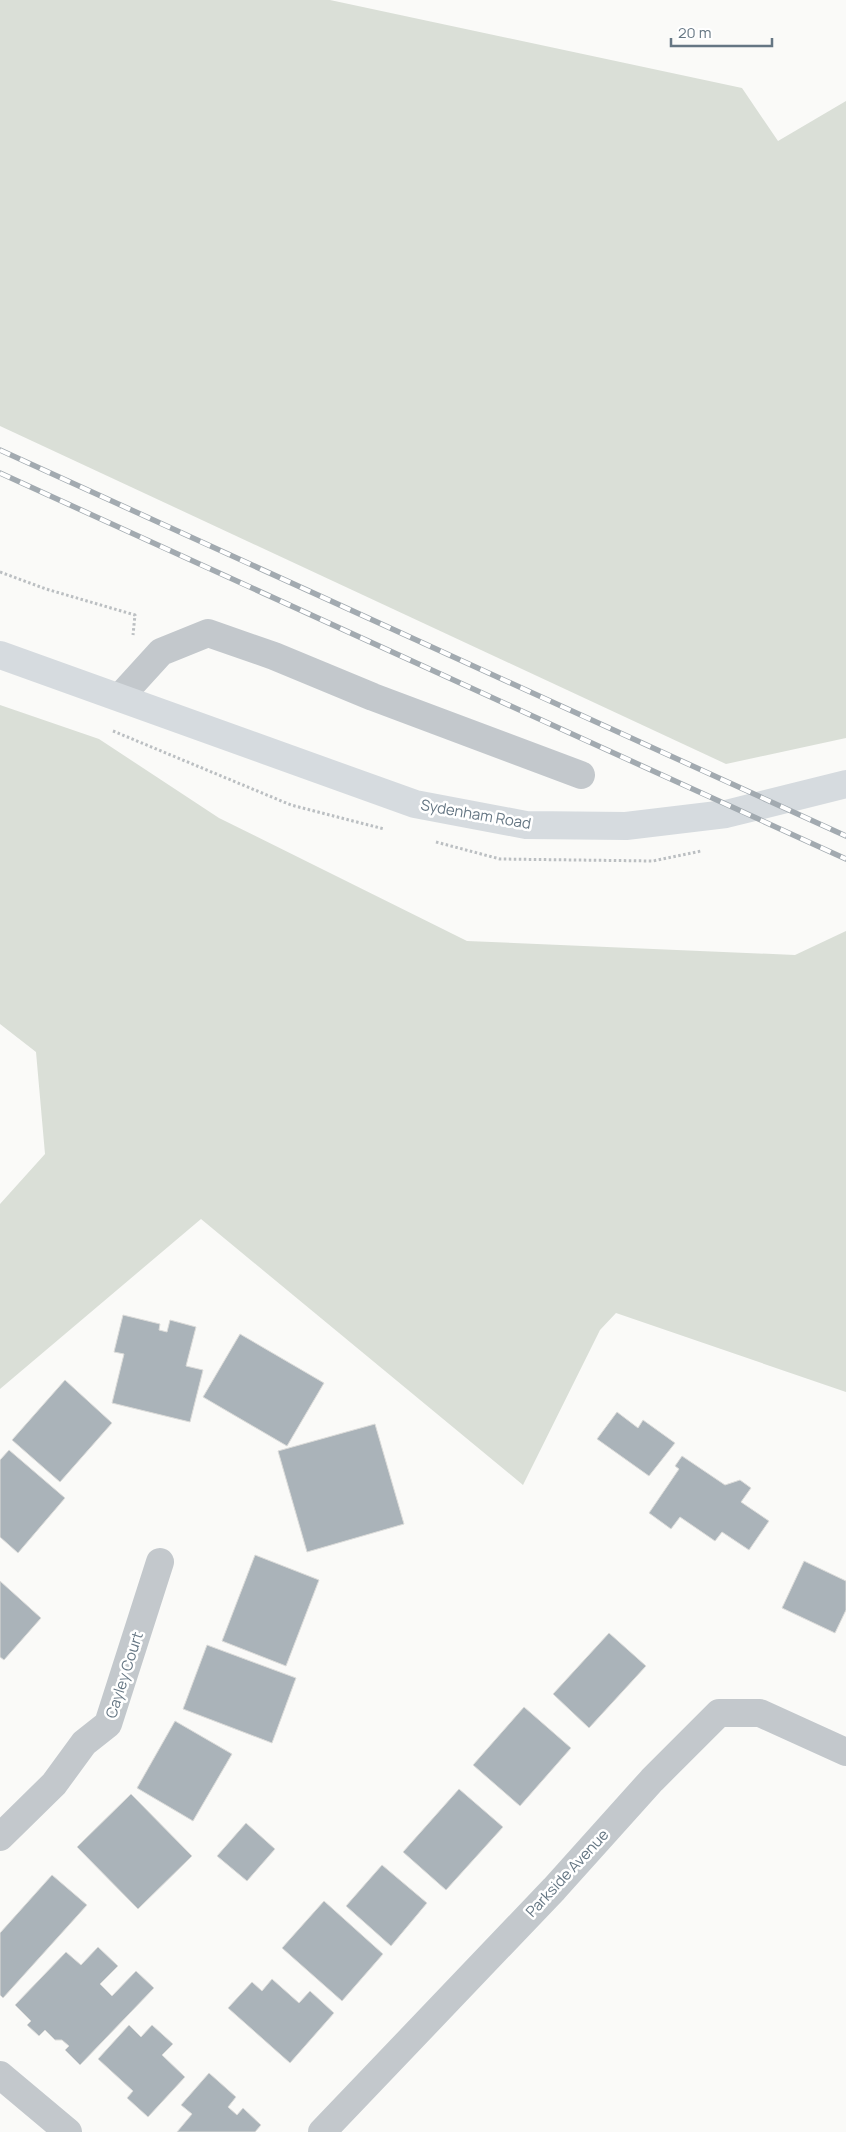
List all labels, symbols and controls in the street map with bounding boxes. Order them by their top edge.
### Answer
scale bar [671,15,772,47]
text: 20 m [678,22,711,43]
street label: Sydenham Road [419,794,533,834]
street label: Cayley Court [100,1629,148,1721]
street label: Parkside Avenue [521,1824,613,1922]

